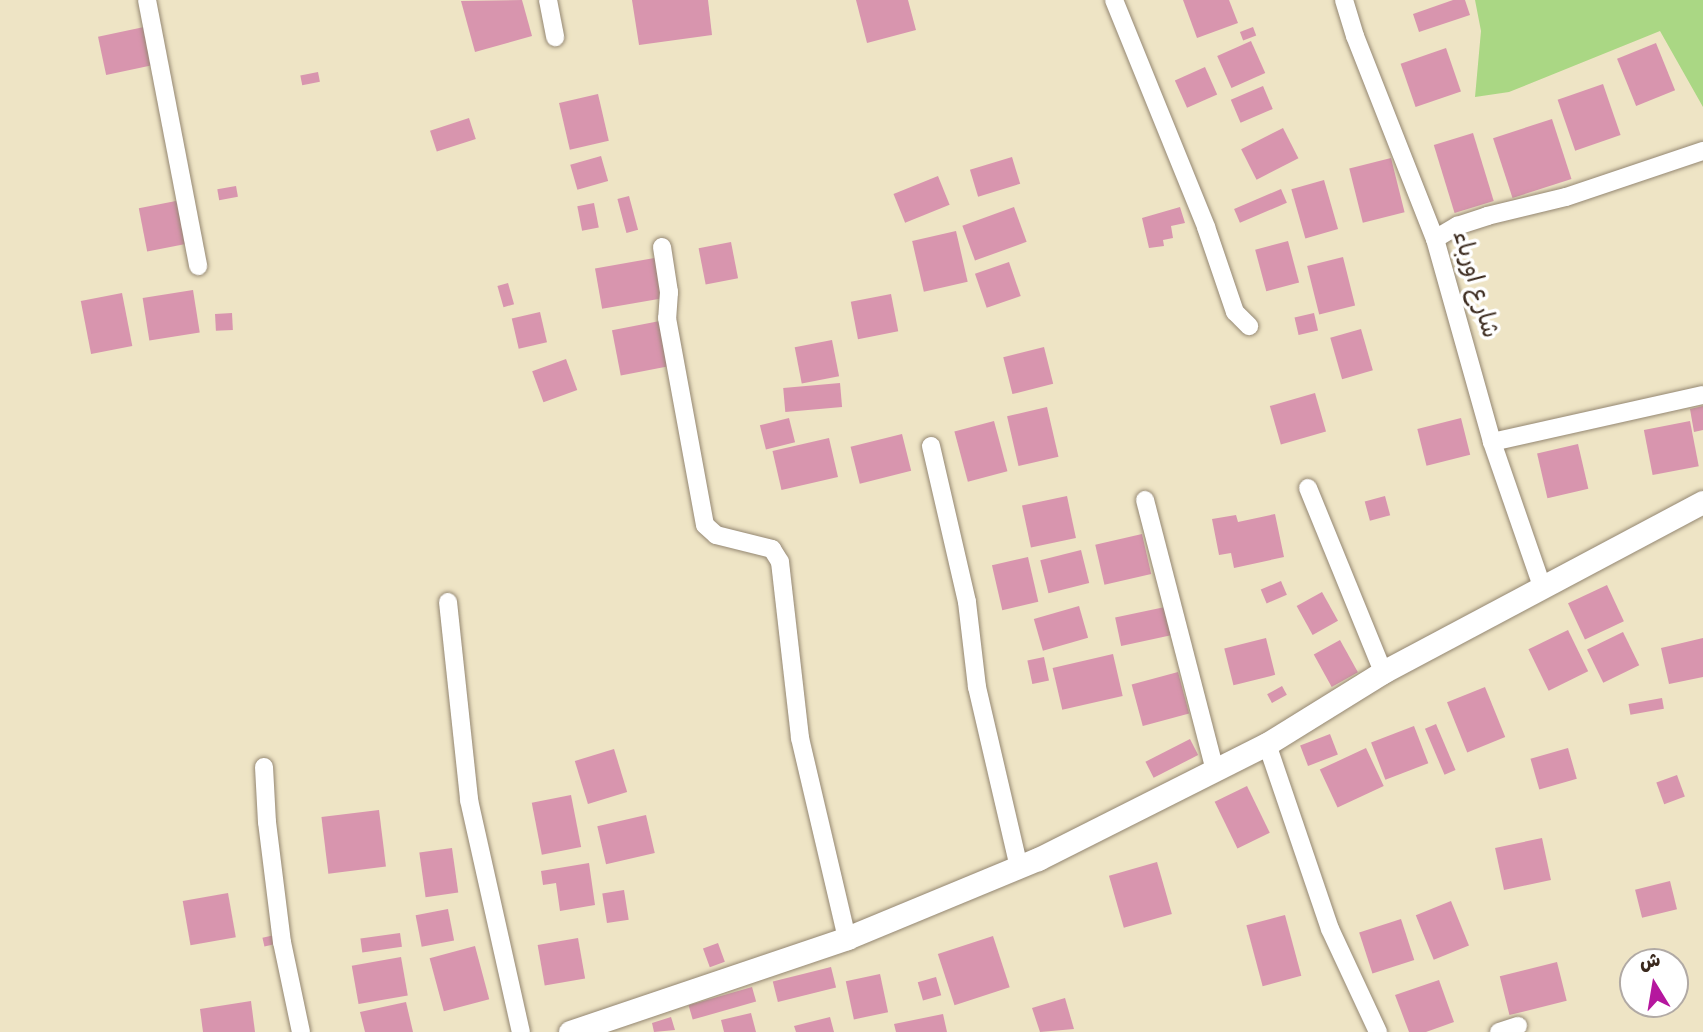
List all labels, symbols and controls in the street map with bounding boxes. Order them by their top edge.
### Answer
street label: شارع اورباء [1444,228,1502,342]
north arrow [1619,948,1689,1018]
text: ش [1638,951,1663,977]

